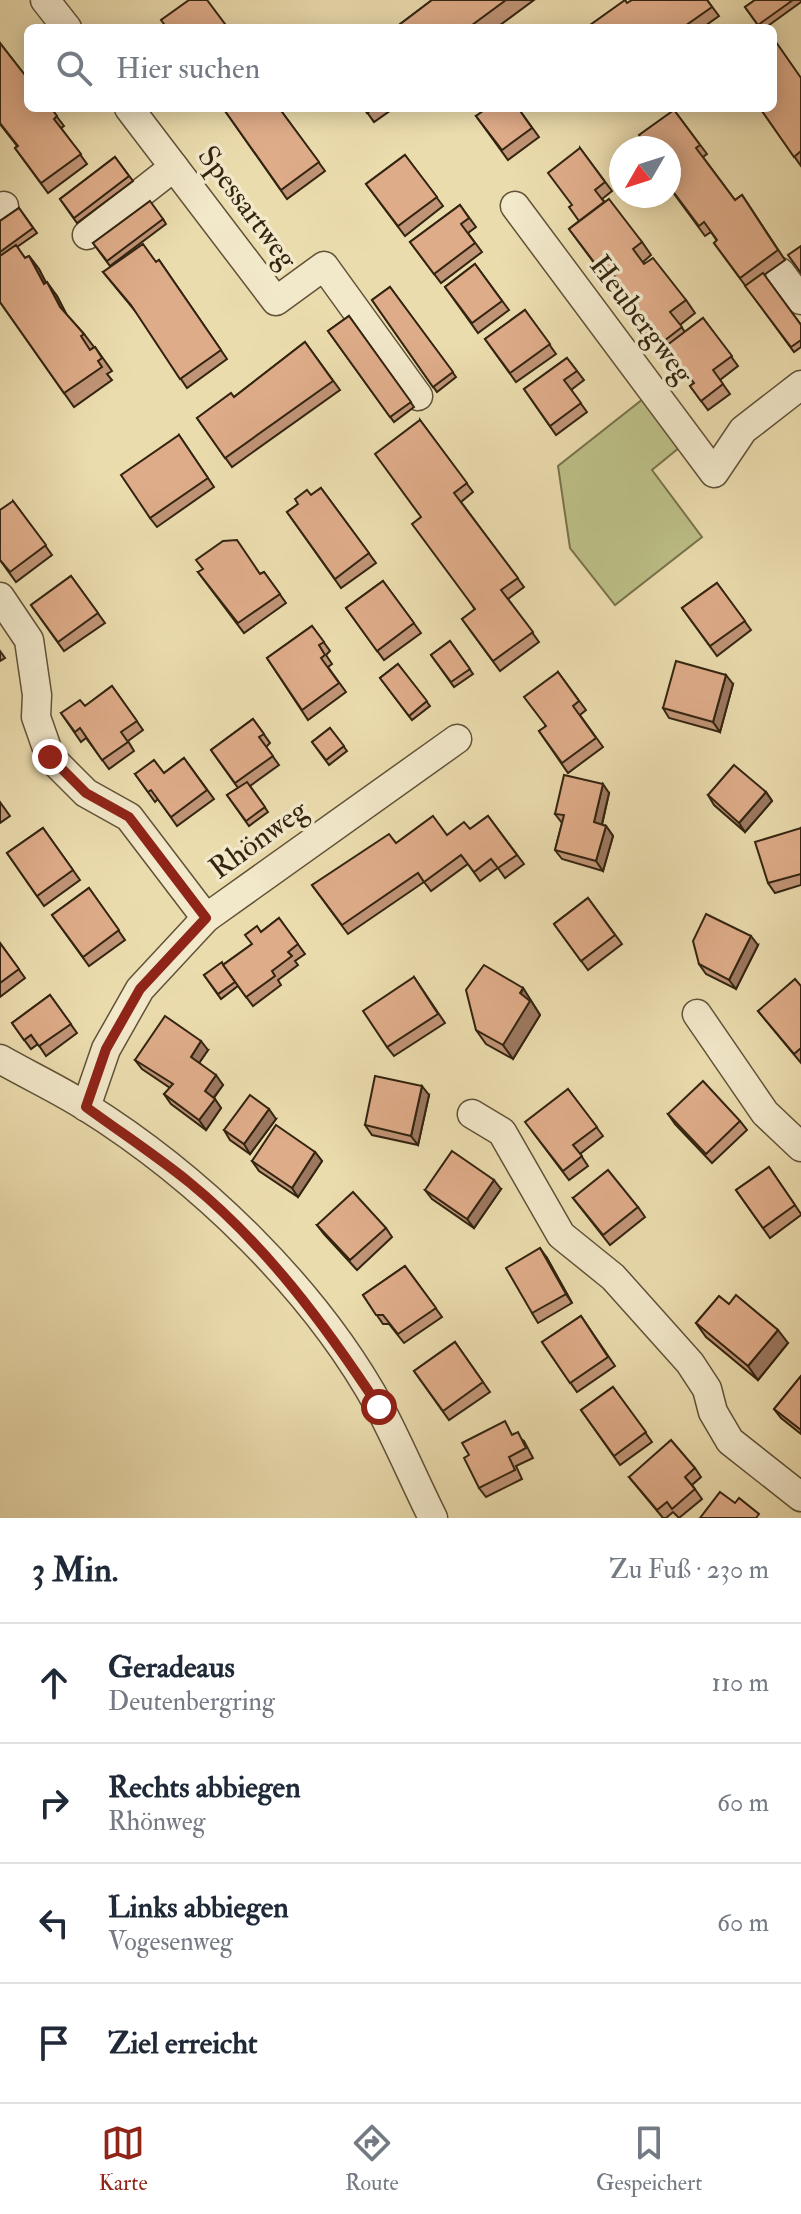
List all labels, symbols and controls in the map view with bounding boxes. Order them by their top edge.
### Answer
search box [24,24,777,112]
icon: search [52,46,96,90]
text: Hier suchen [116,50,260,87]
north arrow [609,136,681,208]
street label: Spessartweg [190,139,306,277]
street label: Heubergweg [581,248,703,392]
route end [32,739,68,775]
street label: Rhönweg [202,791,316,887]
route start [361,1389,397,1425]
text: 3 Min. [32,1549,118,1592]
text: Zu Fuß · 230 m [609,1554,769,1586]
text: Geradeaus [108,1649,235,1686]
icon: ahead [32,1661,76,1705]
text: 110 m [712,1667,769,1699]
text: Deutenbergring [108,1686,275,1718]
text: Rechts abbiegen [108,1769,301,1806]
icon: right [32,1781,76,1825]
text: 60 m [717,1787,769,1819]
text: Rhönweg [108,1806,205,1838]
text: Links abbiegen [108,1889,289,1926]
icon: left [32,1901,76,1945]
text: 60 m [717,1907,769,1939]
text: Vogesenweg [108,1926,233,1958]
icon: arrive [32,2021,76,2065]
text: Ziel erreicht [108,2025,257,2062]
tab: Karte [99,2121,148,2197]
tab: Route [345,2121,399,2197]
tab: Gespeichert [596,2121,702,2197]

